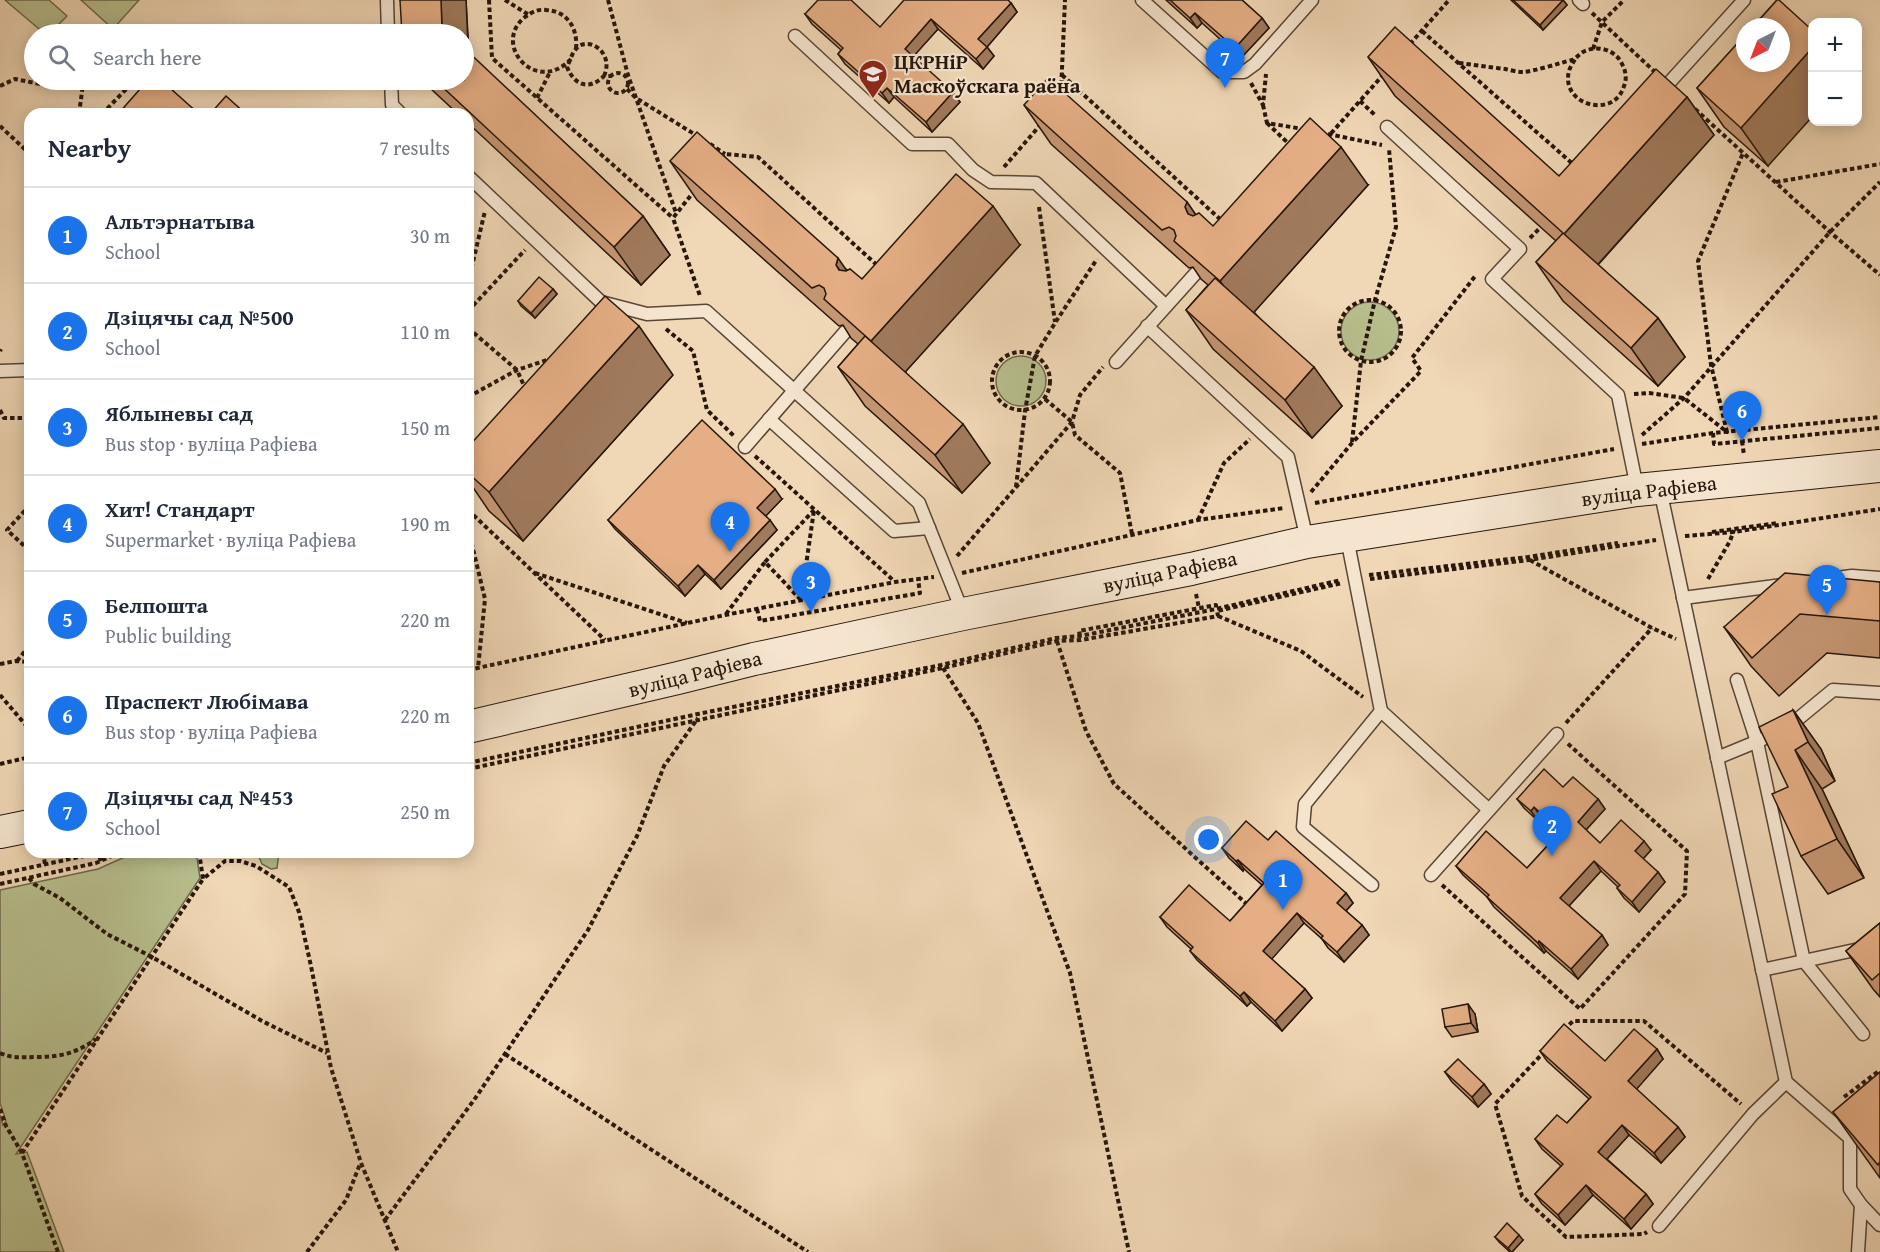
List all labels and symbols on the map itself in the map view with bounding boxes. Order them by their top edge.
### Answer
north arrow [1736,18,1790,72]
pin: 7 [1206,38,1244,88]
place label: ЦКРНіР Маскоўскага раёна [894,46,1081,101]
school or university icon: ЦКРНіР Маскоўскага раёна [857,58,889,100]
pin: 6 [1722,392,1762,441]
street label: вуліца Рафіева [1579,467,1718,514]
pin: 4 [710,502,750,552]
street label: вуліца Рафіева [1100,542,1240,601]
pin: 3 [792,562,830,612]
pin: 5 [1808,566,1846,615]
street label: вуліца Рафіева [625,642,765,705]
pin: 2 [1532,806,1572,856]
your location [1194,825,1223,854]
pin: 1 [1264,860,1302,910]

